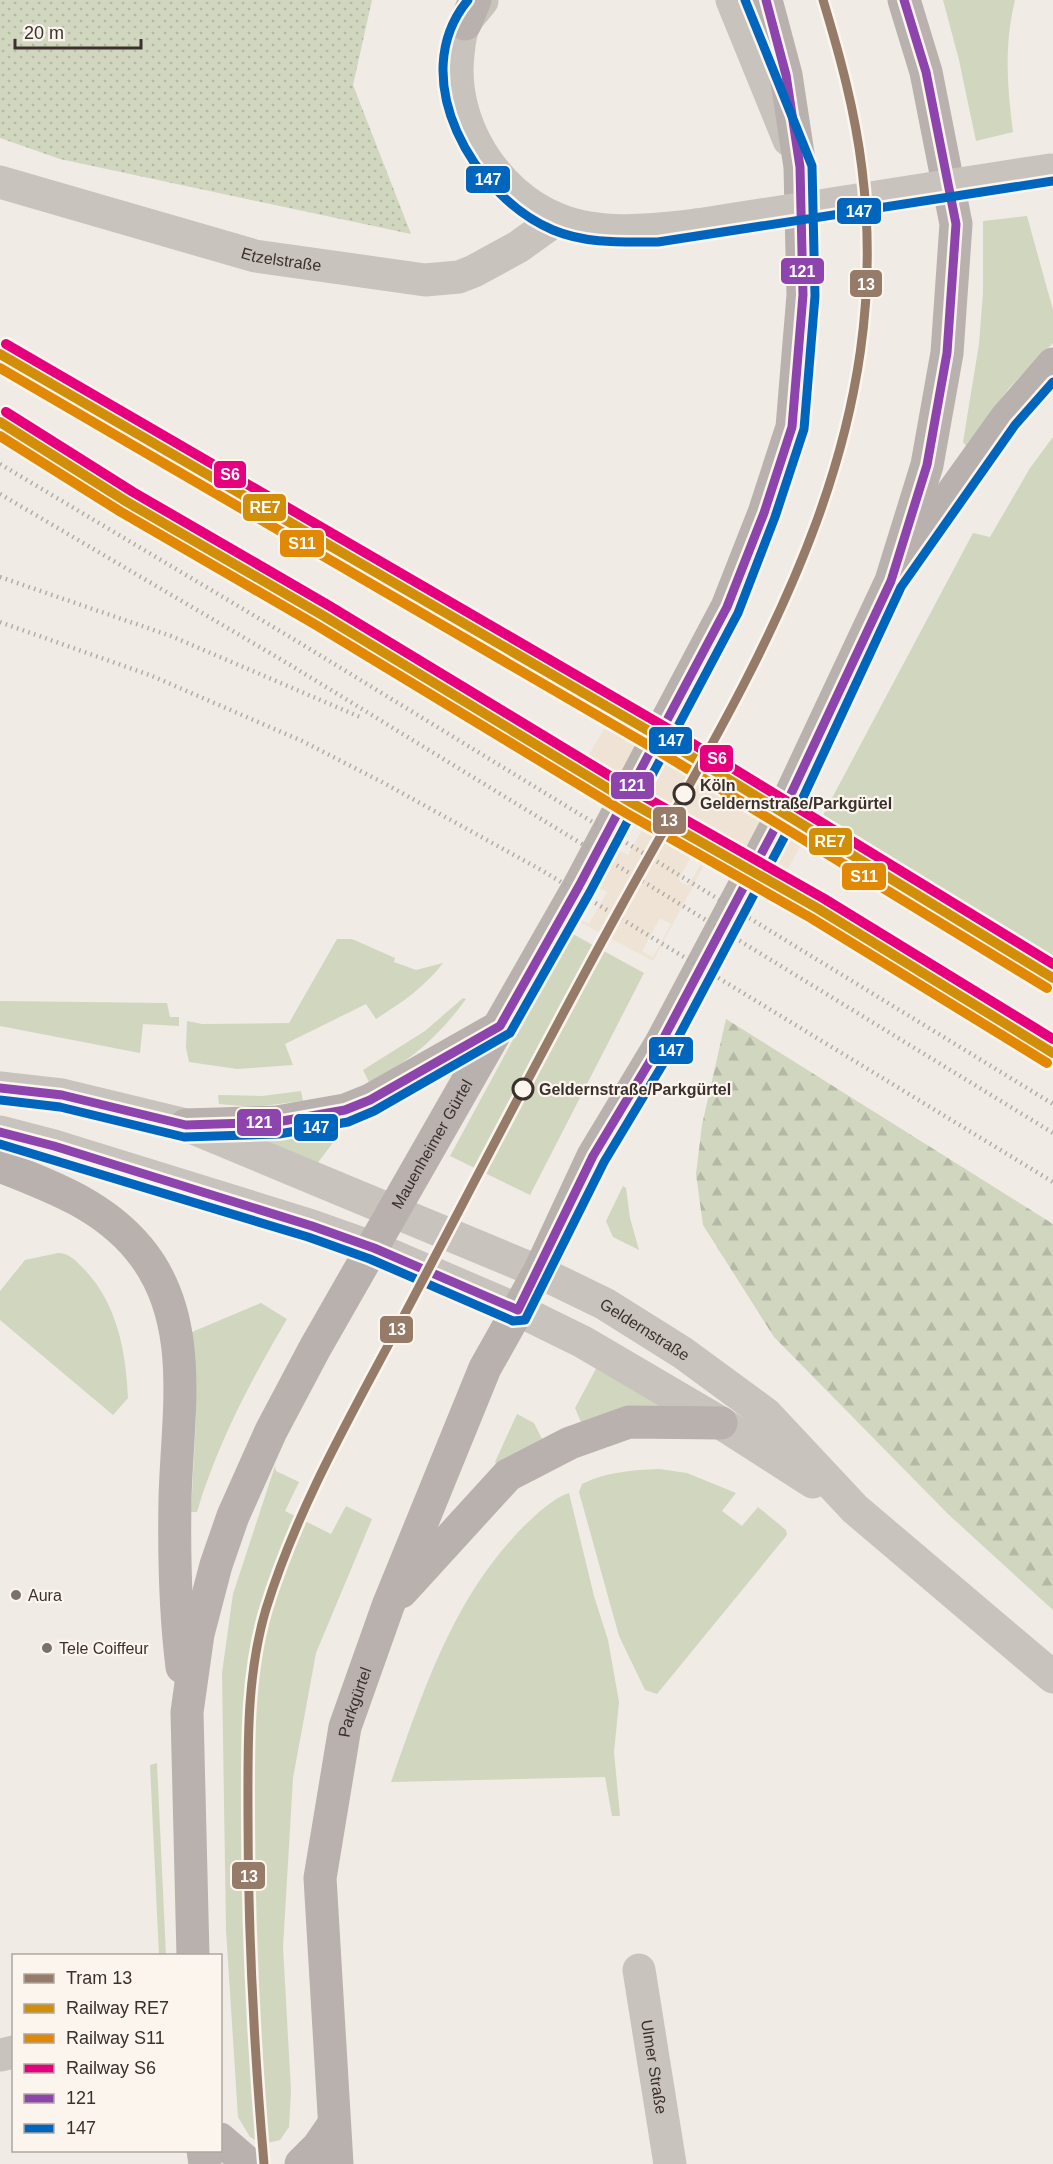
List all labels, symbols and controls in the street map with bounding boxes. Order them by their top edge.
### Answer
scale bar [15,12,141,50]
text: 20 m [24,23,64,43]
line badge: 147 [465,165,511,194]
text: 147 [475,171,501,188]
line badge: 147 [836,197,882,225]
text: 147 [846,203,872,220]
street label: Etzelstraße [239,244,323,274]
line badge: 121 [780,257,825,285]
text: 121 [789,263,815,280]
line badge: 13 [849,269,883,298]
text: 13 [857,276,875,293]
line badge: S6 [213,460,247,489]
text: S6 [220,466,240,483]
line badge: RE7 [242,493,287,522]
text: RE7 [249,499,281,516]
line badge: S11 [279,529,325,558]
text: S11 [288,535,316,552]
line badge: 147 [648,726,693,755]
text: 147 [658,732,684,749]
line badge: S6 [699,744,734,773]
text: S6 [707,750,727,767]
line badge: 121 [610,771,655,800]
text: 121 [619,777,645,794]
place label: Köln Geldernstraße/Parkgürtel [700,777,892,812]
marker: Köln Geldernstraße/Parkgürtel [673,783,695,805]
line badge: 13 [652,806,687,835]
text: 13 [660,812,678,829]
line badge: RE7 [808,827,853,856]
text: RE7 [814,833,846,850]
line badge: S11 [841,862,887,891]
text: S11 [850,868,878,885]
line badge: 147 [648,1036,694,1065]
text: 147 [658,1042,684,1059]
street label: Mauenheimer Gürtel [388,1076,475,1212]
marker: Geldernstraße/Parkgürtel [512,1078,534,1100]
place label: Geldernstraße/Parkgürtel [539,1081,731,1098]
line badge: 121 [236,1108,282,1137]
line badge: 147 [293,1113,339,1142]
text: 121 [246,1114,272,1131]
text: 147 [303,1119,329,1136]
street label: Geldernstraße [597,1295,693,1364]
line badge: 13 [379,1315,414,1344]
text: 13 [388,1321,406,1338]
place label: Aura [28,1587,62,1604]
marker: Aura [9,1588,23,1602]
place label: Tele Coiffeur [59,1640,149,1657]
marker: Tele Coiffeur [40,1641,54,1655]
street label: Parkgürtel [335,1665,374,1738]
line badge: 13 [231,1861,266,1890]
text: 13 [240,1868,258,1885]
legend [12,1954,222,2152]
text: Tram 13 [66,1968,132,1988]
text: Railway RE7 [66,1998,169,2018]
street label: Ulmer Straße [639,2018,670,2115]
text: Railway S11 [66,2028,165,2048]
text: Railway S6 [66,2058,156,2078]
text: 121 [66,2088,96,2108]
text: 147 [66,2118,96,2138]

